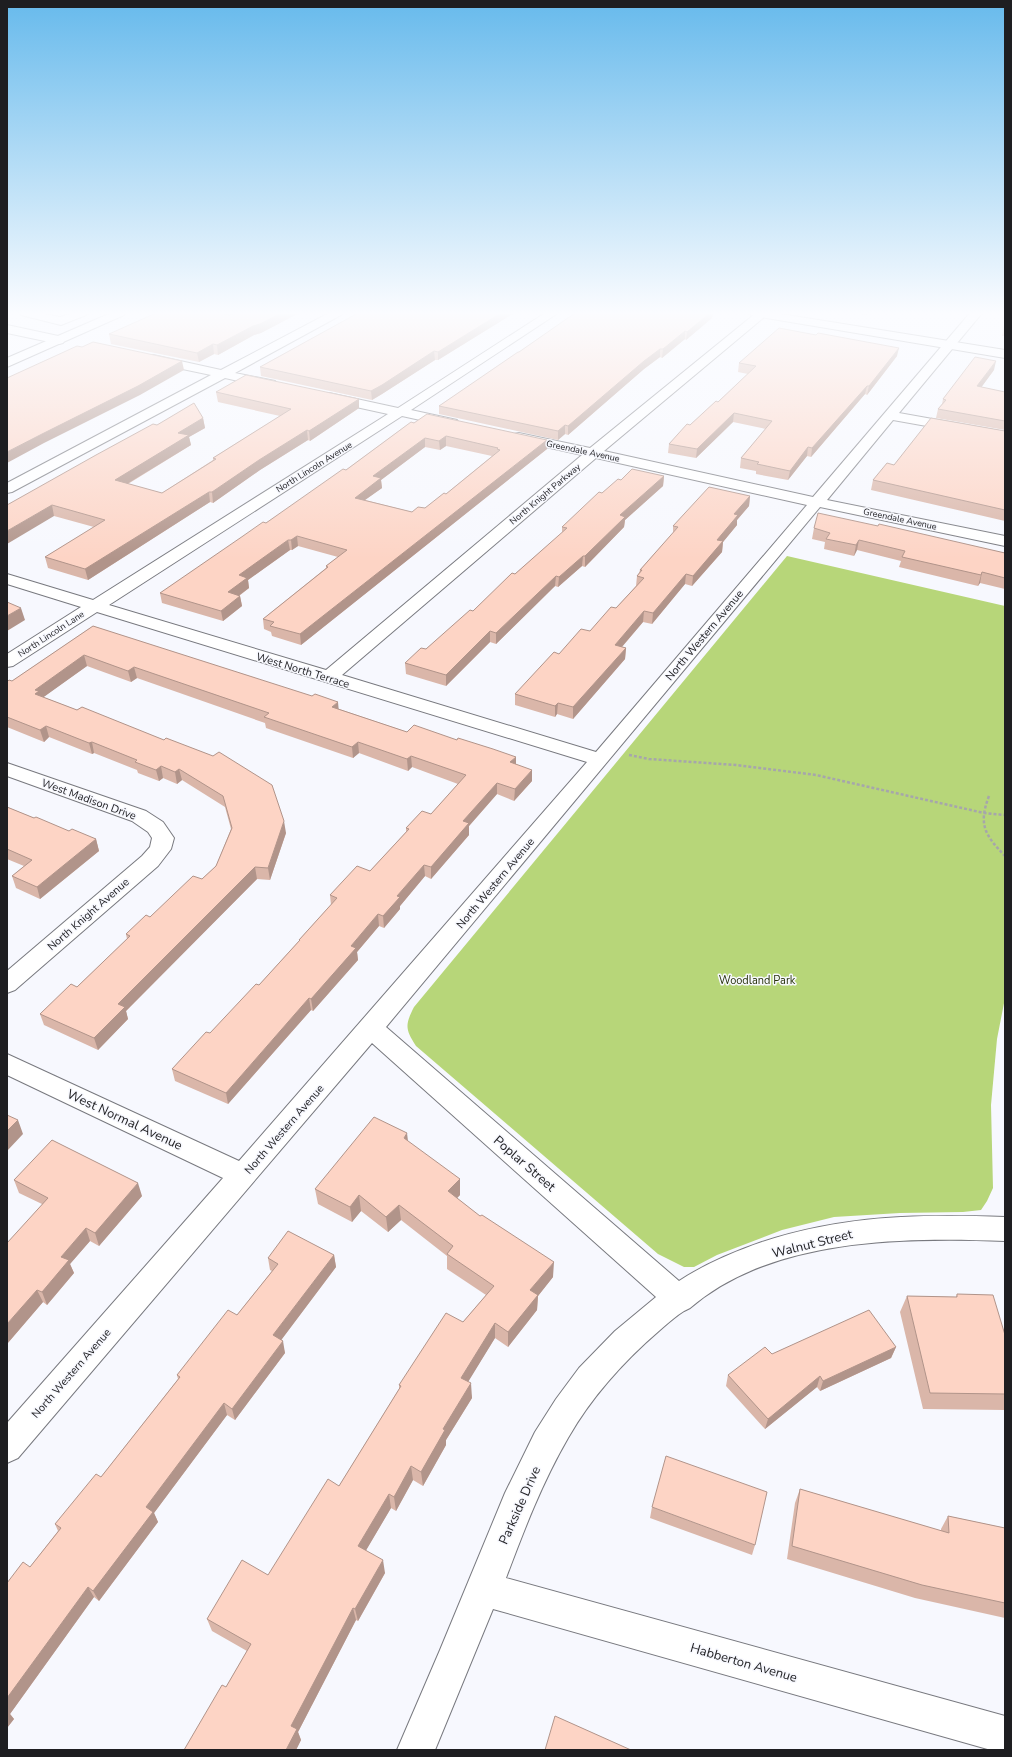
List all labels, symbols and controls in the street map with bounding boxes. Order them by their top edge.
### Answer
street label: Greendale Avenue [545,437,621,465]
street label: North Lincoln Avenue [274,439,354,495]
street label: North Knight Parkway [507,461,583,527]
street label: Greendale Avenue [862,505,938,533]
street label: North Western Avenue [662,587,747,684]
street label: North Lincoln Lane [16,608,87,660]
street label: West North Terrace [254,649,351,692]
street label: West Madison Drive [39,775,139,824]
street label: North Western Avenue [453,835,538,932]
street label: North Knight Avenue [44,875,133,954]
park label: Woodland Park [719,973,796,988]
street label: North Western Avenue [241,1081,328,1177]
street label: West Normal Avenue [64,1085,185,1155]
street label: Poplar Street [489,1132,560,1196]
street label: Walnut Street [770,1225,855,1263]
street label: North Western Avenue [28,1325,115,1421]
street label: Parkside Drive [495,1463,545,1547]
street label: Habberton Avenue [688,1639,799,1687]

